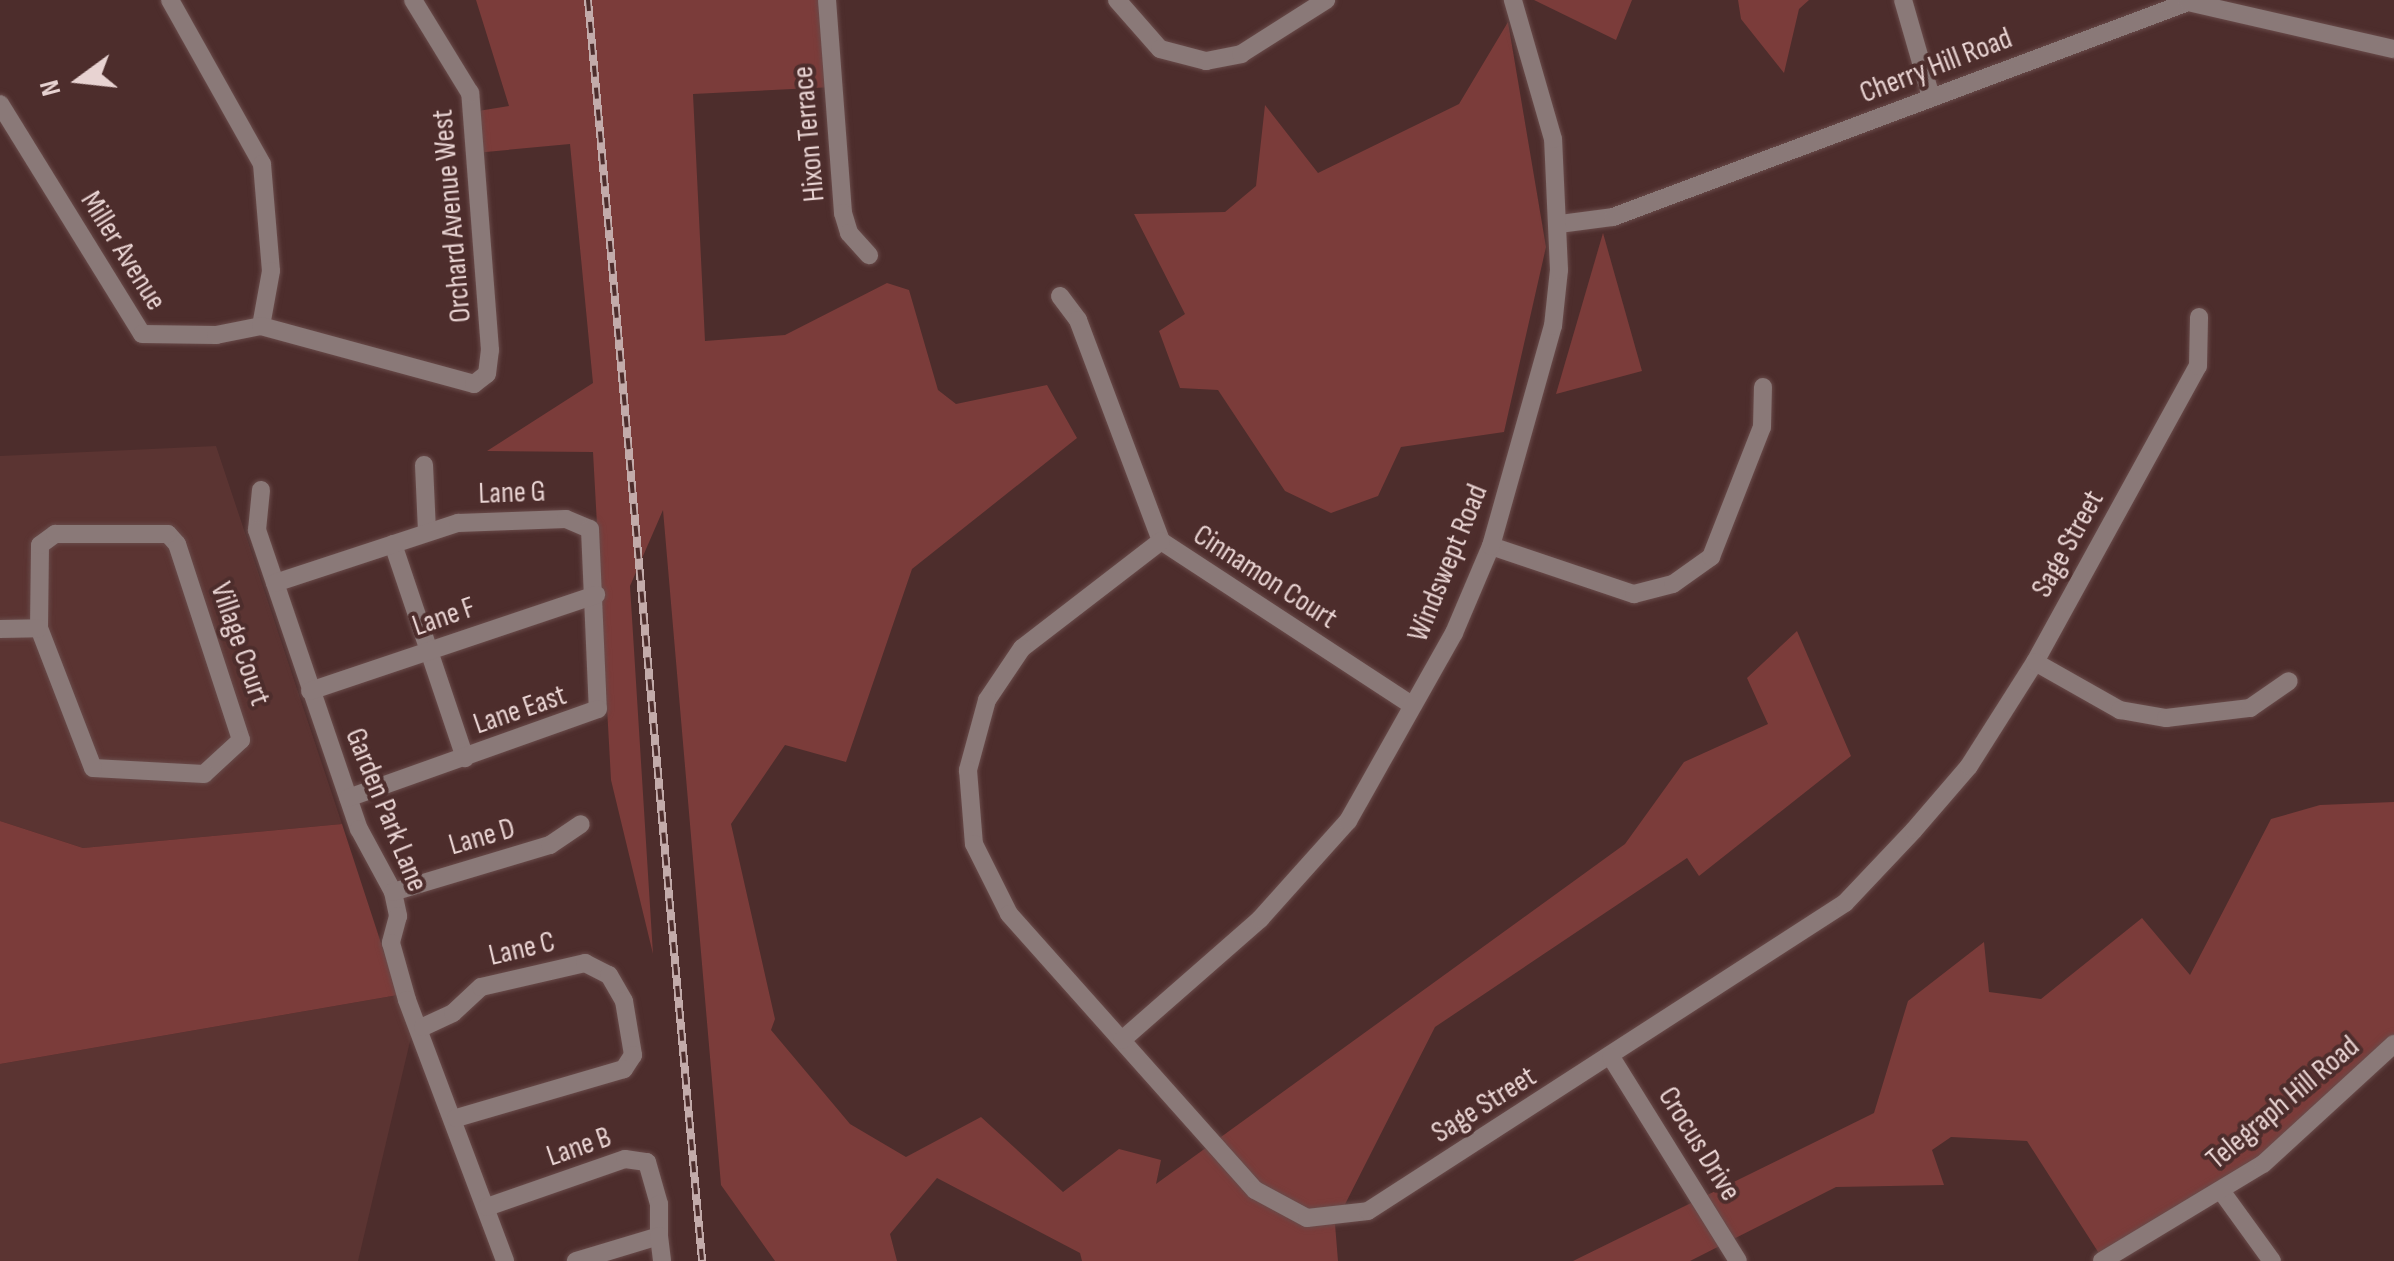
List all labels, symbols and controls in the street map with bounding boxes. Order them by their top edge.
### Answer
street label: Cherry Hill Road [1855,21,2017,111]
north arrow [30,30,130,130]
street label: Hixon Terrace [785,65,833,203]
text: N [33,76,68,99]
street label: Orchard Avenue West [425,108,479,324]
street label: Miller Avenue [72,185,174,317]
street label: Lane G [478,474,546,512]
street label: Windswept Road [1400,479,1496,647]
street label: Sage Street [2024,484,2112,604]
street label: Cinnamon Court [1186,517,1344,637]
street label: Village Court [202,578,278,710]
street label: Lane F [408,590,480,644]
street label: Lane East [469,677,571,743]
street label: Garden Park Lane [337,723,435,897]
street label: Lane D [445,810,519,864]
street label: Lane C [485,924,559,974]
street label: Telegraph Hill Road [2199,1029,2367,1177]
street label: Sage Street [1425,1059,1543,1151]
street label: Crocus Drive [1650,1080,1748,1208]
street label: Lane B [542,1119,616,1175]

